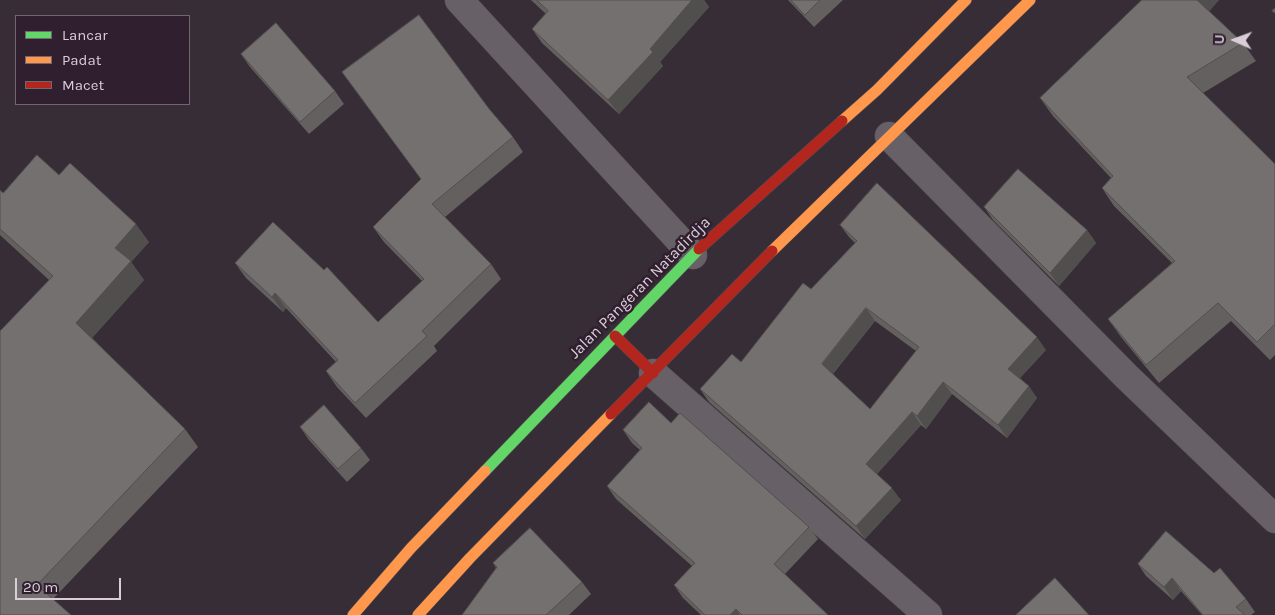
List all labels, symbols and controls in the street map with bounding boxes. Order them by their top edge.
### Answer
legend [15,15,190,105]
north arrow [1210,15,1260,65]
text: Lancar [62,26,108,44]
text: U [1211,34,1228,45]
text: Padat [62,51,101,69]
text: Macet [62,76,104,94]
street label: Jalan Pangeran Natadirdja [565,213,715,363]
scale bar [18,568,124,600]
text: 20 m [23,578,58,596]

